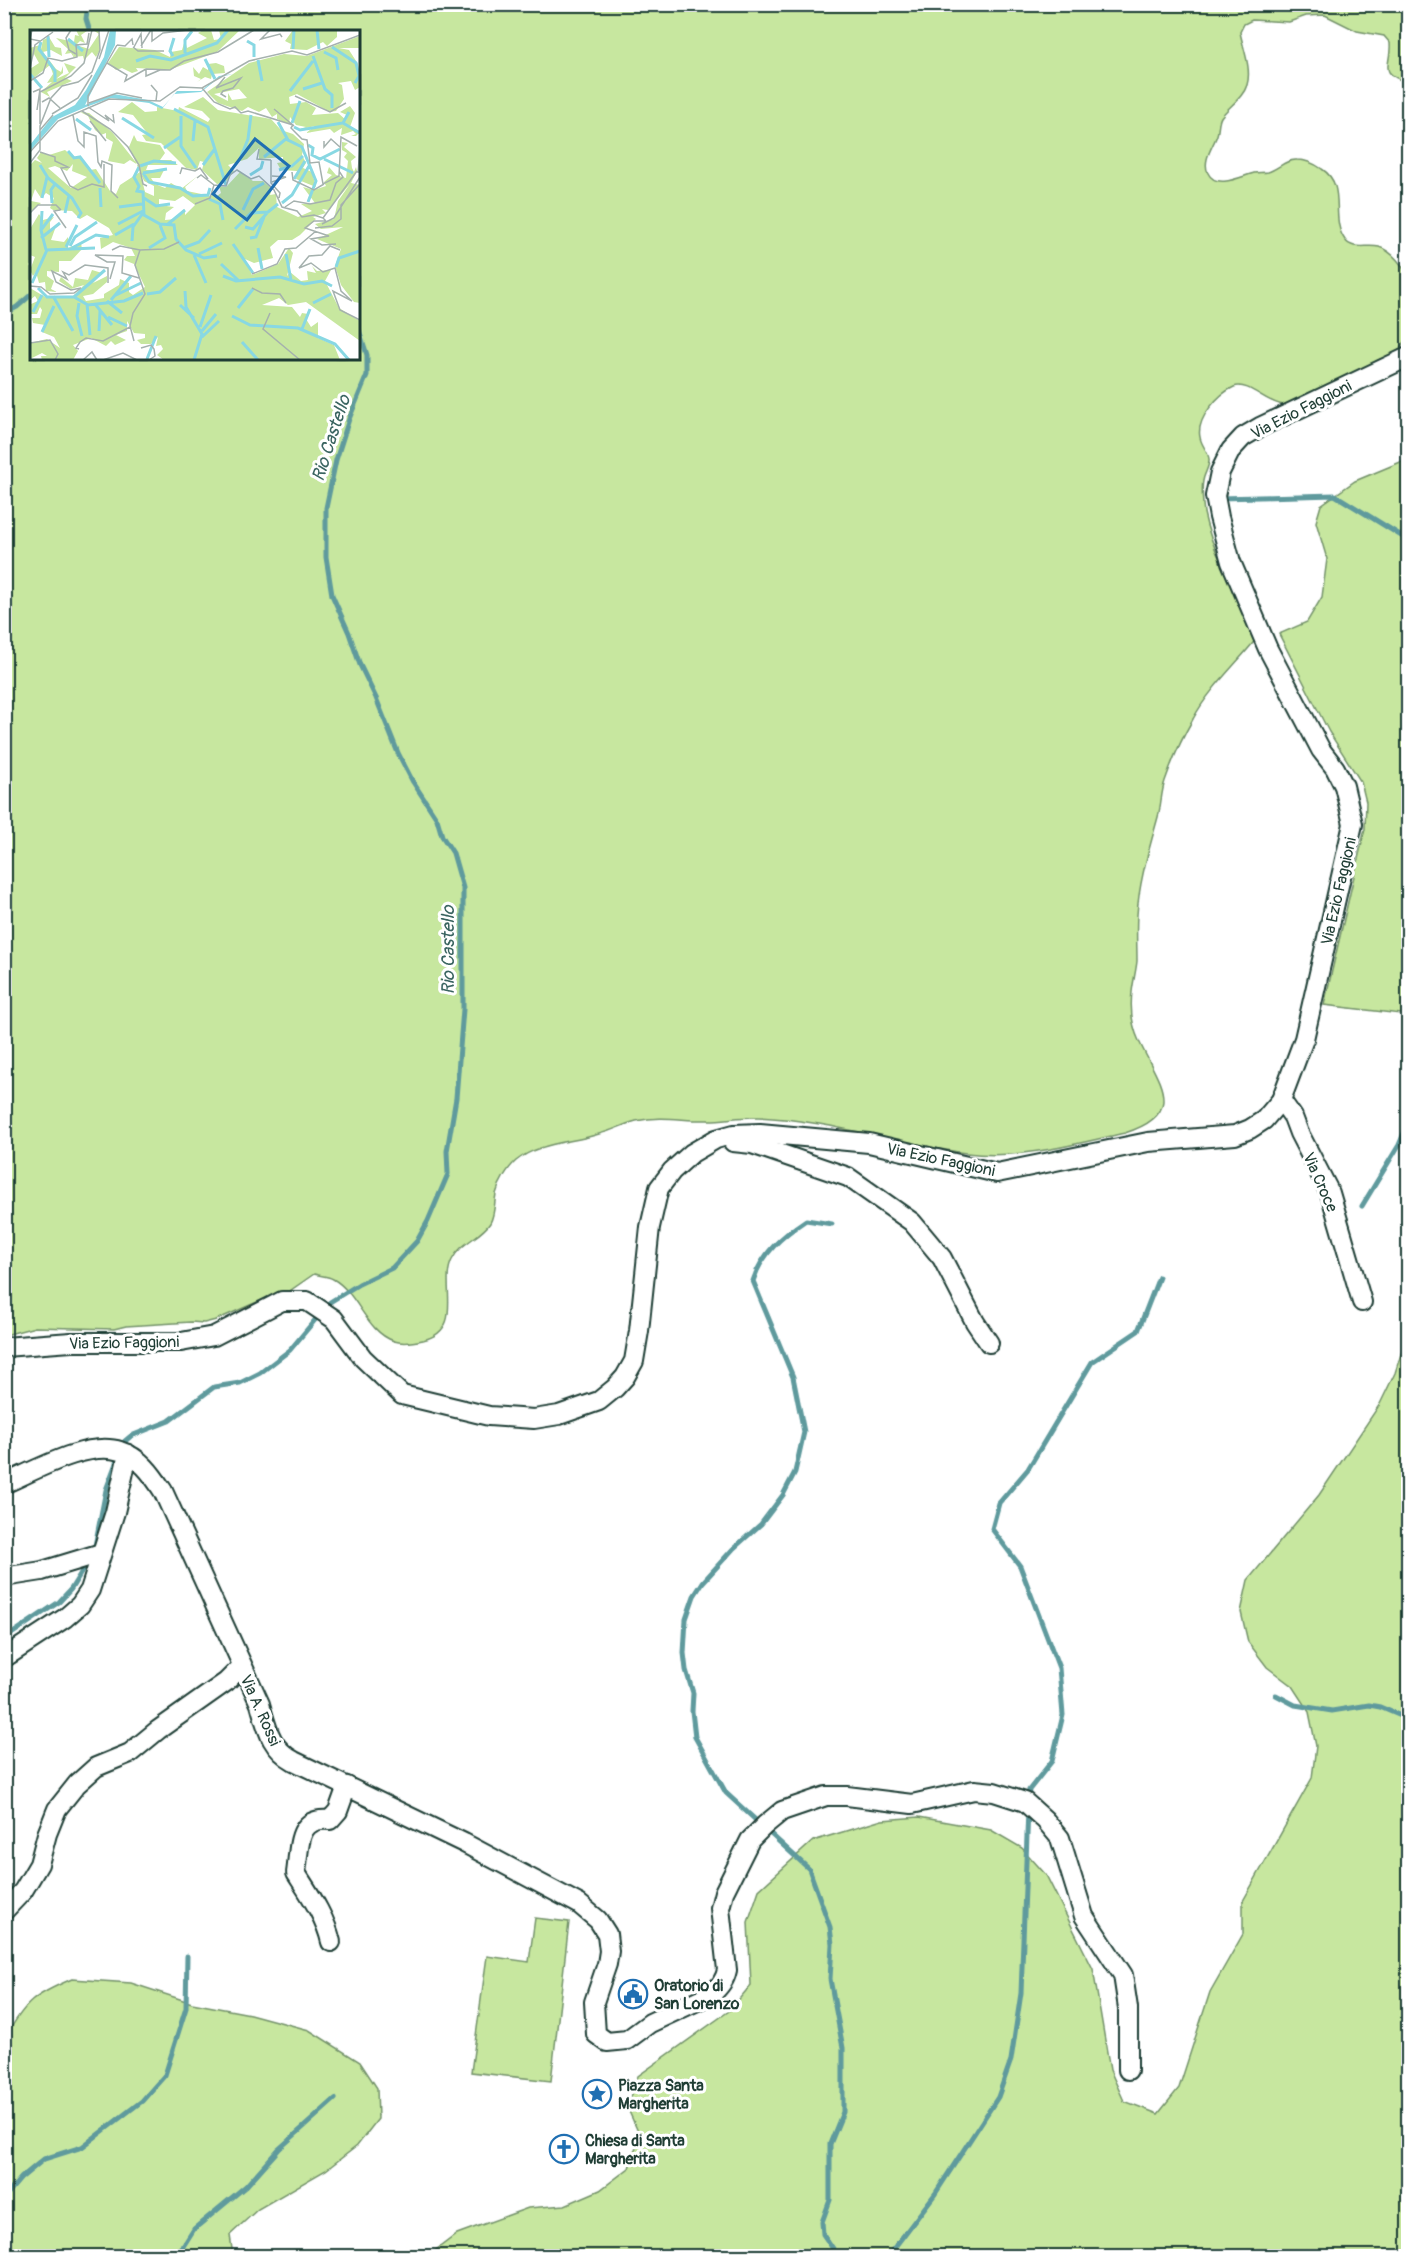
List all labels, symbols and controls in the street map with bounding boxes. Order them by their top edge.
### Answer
inset map [30,30,360,360]
street label: Via Ezio Faggioni [1248,376,1355,444]
water label: Rio Castello [307,391,357,484]
street label: Via Ezio Faggioni [1317,835,1361,947]
water label: Rio Castello [437,904,460,995]
street label: Via Ezio Faggioni [885,1139,997,1181]
street label: Via Croce [1298,1149,1342,1215]
street label: Via Ezio Faggioni [69,1332,179,1354]
street label: Via A. Rossi [236,1672,285,1749]
place label: Oratorio di San Lorenzo [654,1976,740,2014]
public building icon: Oratorio di San Lorenzo [617,1978,649,2010]
place label: Piazza Santa Margherita [618,2076,704,2114]
place icon: Piazza Santa Margherita [581,2078,613,2110]
place label: Chiesa di Santa Margherita [585,2131,685,2169]
church icon: Chiesa di Santa Margherita [548,2133,580,2165]

